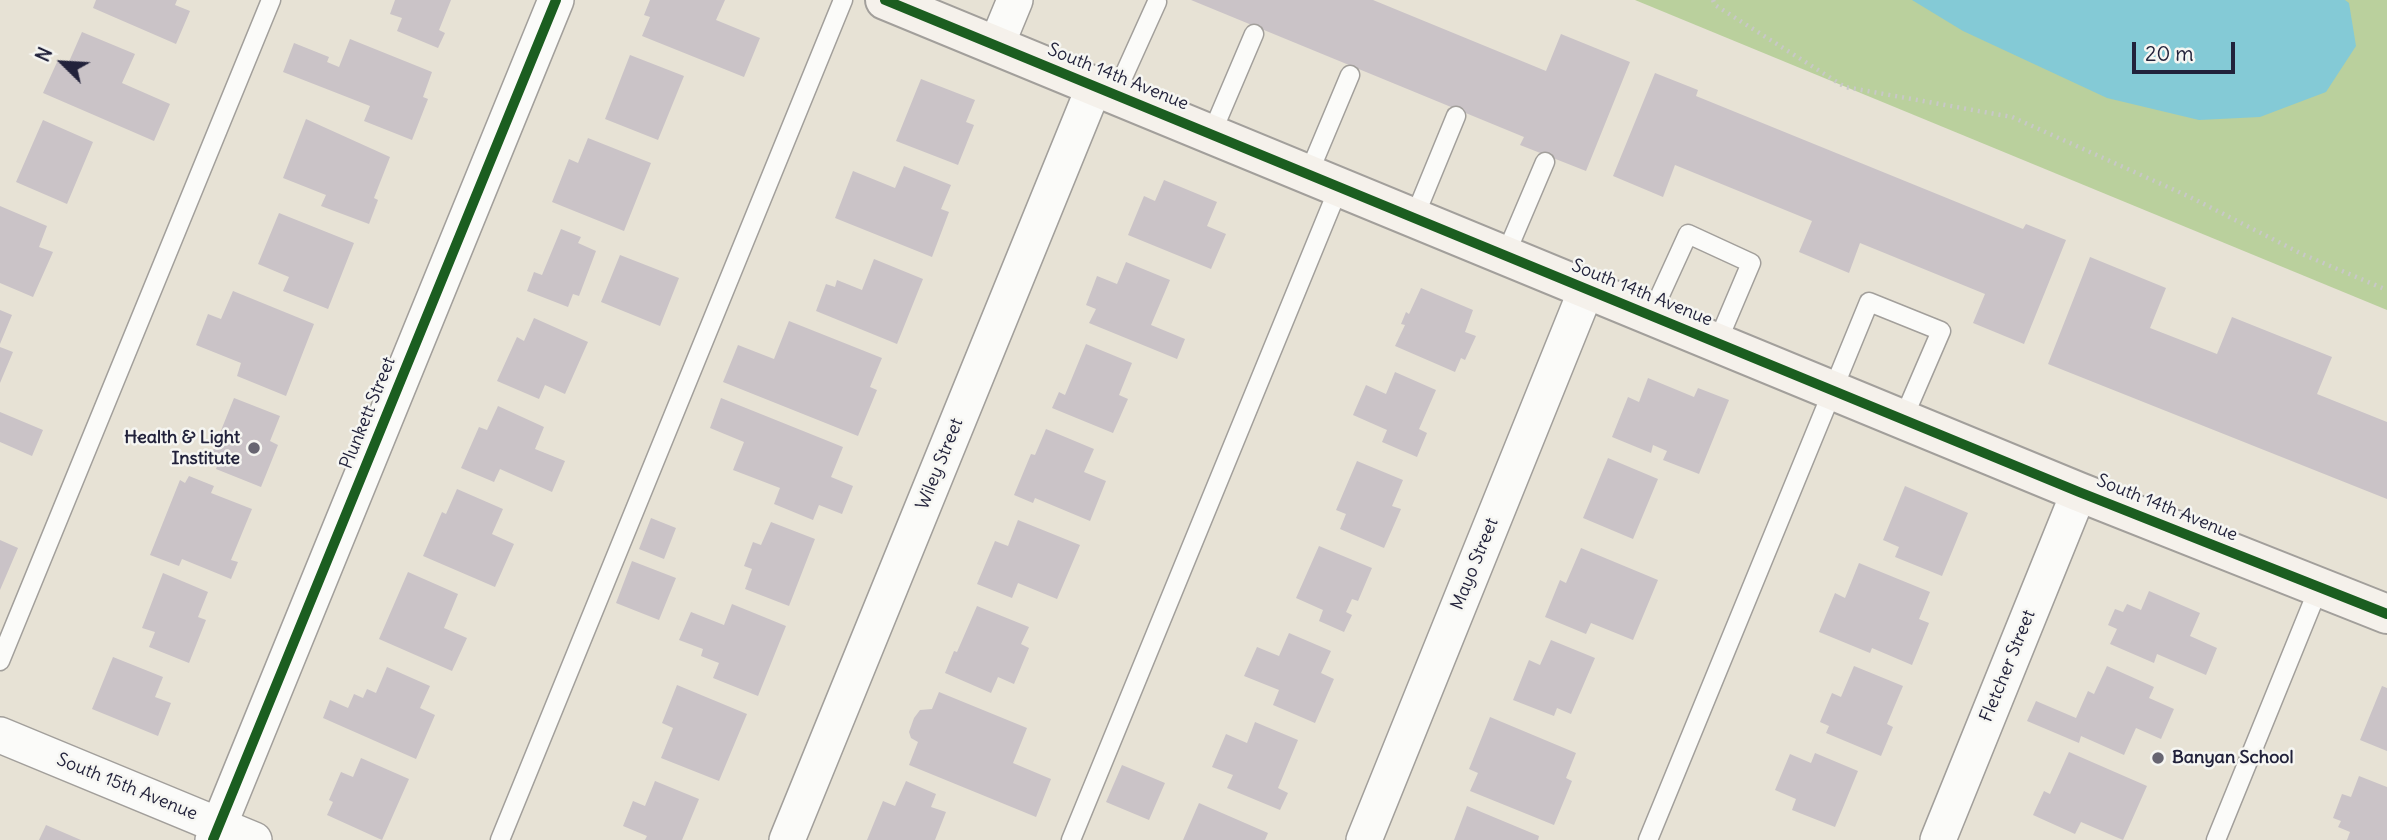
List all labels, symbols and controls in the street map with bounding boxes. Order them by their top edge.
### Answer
north arrow [28,28,98,98]
scale bar [2135,28,2238,72]
street label: South 14th Avenue [1044,39,1192,115]
text: 20 m [2145,40,2194,67]
text: N [30,44,57,65]
street label: South 14th Avenue [1568,255,1716,331]
street label: Plunkett Street [336,354,400,472]
street label: Wiley Street [912,415,968,513]
place label: Health & Light Institute [124,427,240,470]
marker: Health & Light Institute [246,440,262,456]
street label: South 14th Avenue [2093,470,2241,546]
street label: Mayo Street [1447,515,1503,613]
street label: Fletcher Street [1976,607,2040,725]
place label: Banyan School [2172,747,2293,769]
street label: South 15th Avenue [53,749,201,825]
marker: Banyan School [2150,750,2166,766]

